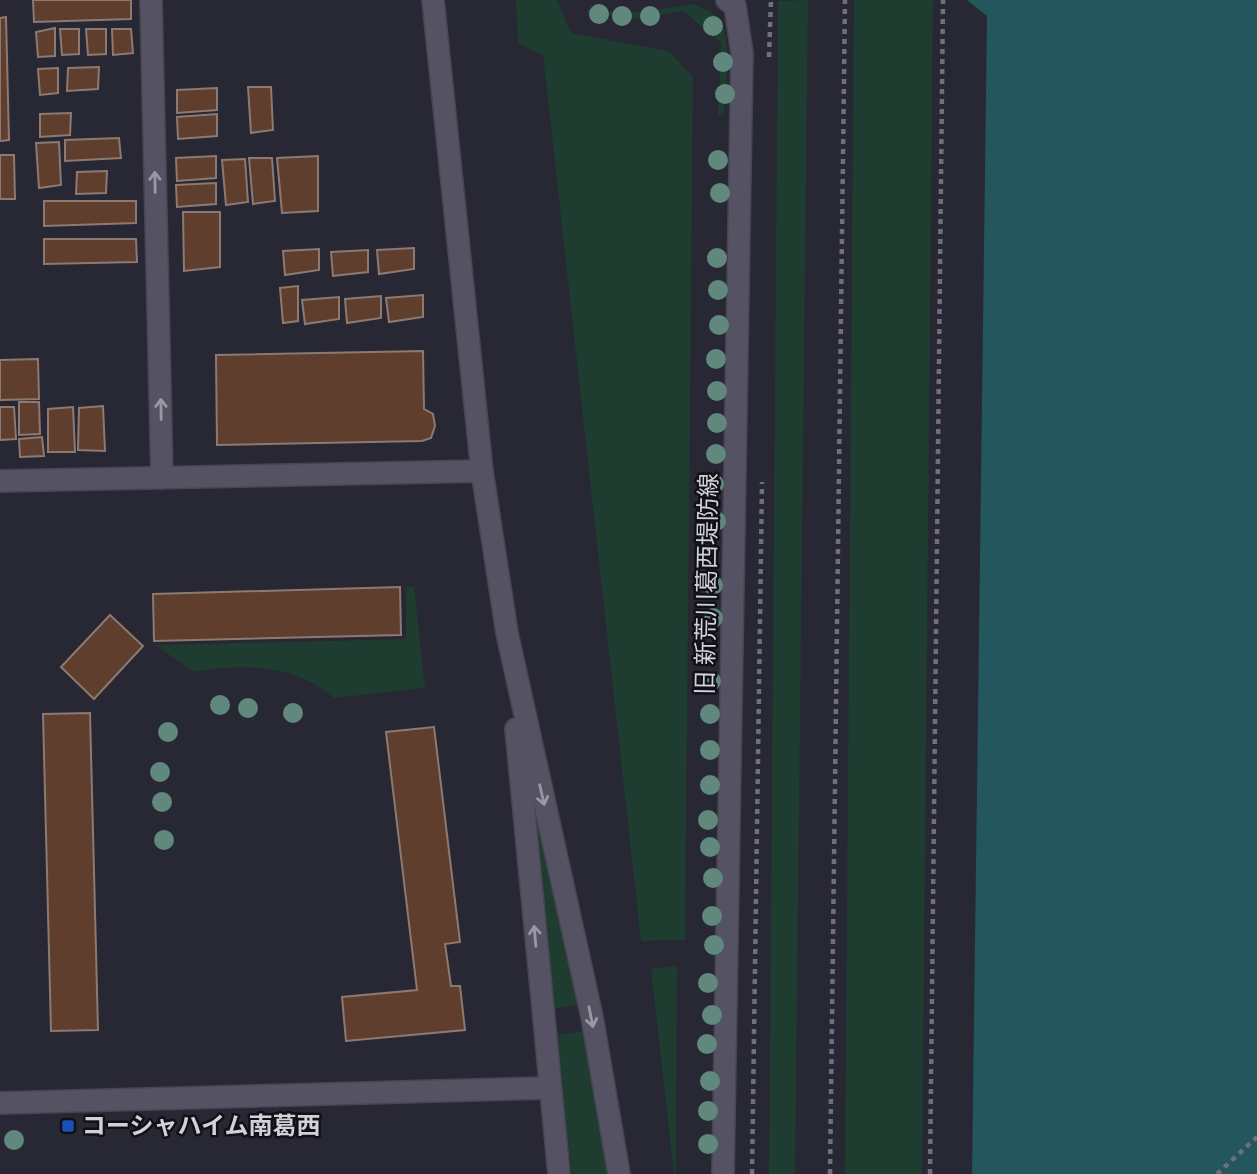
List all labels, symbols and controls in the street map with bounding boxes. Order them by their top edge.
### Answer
one-way arrow [148,171,162,194]
one-way arrow [154,398,167,421]
street label: 旧 新荒川葛西堤防線 [689,473,724,695]
one-way arrow [535,783,549,806]
one-way arrow [528,925,541,947]
one-way arrow [585,1005,599,1028]
place label: コーシャハイム南葛西 [82,1110,321,1141]
marker: コーシャハイム南葛西 [60,1118,76,1134]

